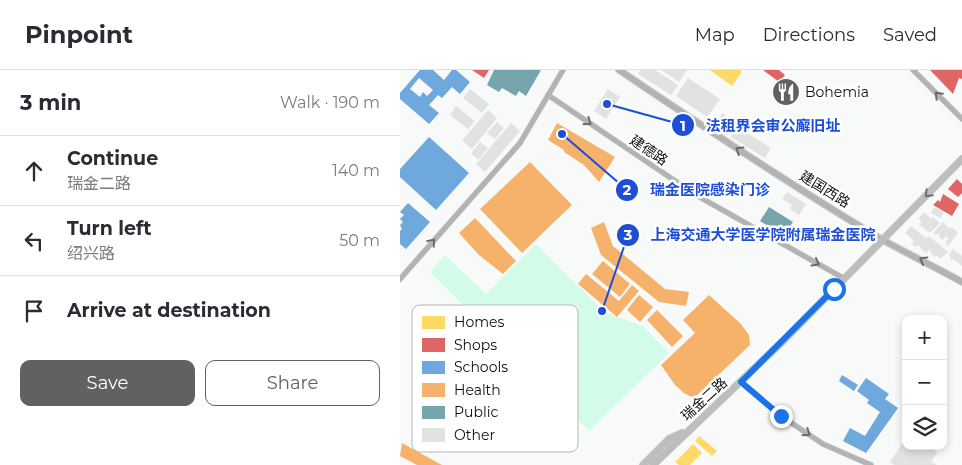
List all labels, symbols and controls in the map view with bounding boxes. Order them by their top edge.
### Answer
text: Pinpoint [25,20,133,49]
text: Map [695,24,735,46]
text: Directions [763,24,855,46]
text: Saved [883,24,937,46]
restaurant icon: Bohemia [771,77,801,107]
place label: Bohemia [805,83,869,101]
text: 3 min [20,90,81,115]
one-way arrow [934,91,943,100]
text: Walk · 190 m [280,93,380,112]
callout: 法租界会审公廨旧址 [670,110,850,140]
one-way arrow [583,116,592,125]
text: 1 [680,116,686,135]
text: 法租界会审公廨旧址 [705,116,841,135]
street label: 建德路 [627,131,671,169]
text: Continue [67,147,158,170]
one-way arrow [735,147,744,156]
icon: ahead [20,157,48,185]
text: 140 m [332,161,380,180]
street label: 建国西路 [796,167,854,211]
text: 瑞金二路 [67,174,131,193]
callout: 瑞金医院感染门诊 [615,175,780,205]
text: 2 [623,180,632,199]
text: 瑞金医院感染门诊 [650,180,771,199]
one-way arrow [925,188,934,197]
text: Turn left [67,217,152,240]
callout: 上海交通大学医学院附属瑞金医院 [615,220,885,250]
text: 3 [623,225,633,244]
text: 上海交通大学医学院附属瑞金医院 [650,225,876,244]
icon: left [20,227,48,255]
text: 50 m [339,231,380,250]
one-way arrow [426,239,435,248]
text: 绍兴路 [67,244,115,263]
one-way arrow [919,256,928,266]
one-way arrow [810,257,819,267]
route start [823,278,846,301]
icon: arrive [20,297,48,325]
text: Arrive at destination [67,299,271,322]
legend [412,305,578,452]
text: Homes [454,313,504,331]
map controls [902,315,947,450]
button: + [902,315,947,360]
text: Shops [454,336,497,354]
text: Schools [454,358,508,376]
button: Save [20,360,195,406]
button: Share [205,360,380,406]
button: − [902,360,947,405]
street label: 瑞金二路 [677,374,731,424]
text: Health [454,381,501,399]
text: Public [454,403,498,421]
route end [770,405,793,428]
button: layers [902,405,947,450]
text: Other [454,426,495,444]
one-way arrow [802,427,811,436]

